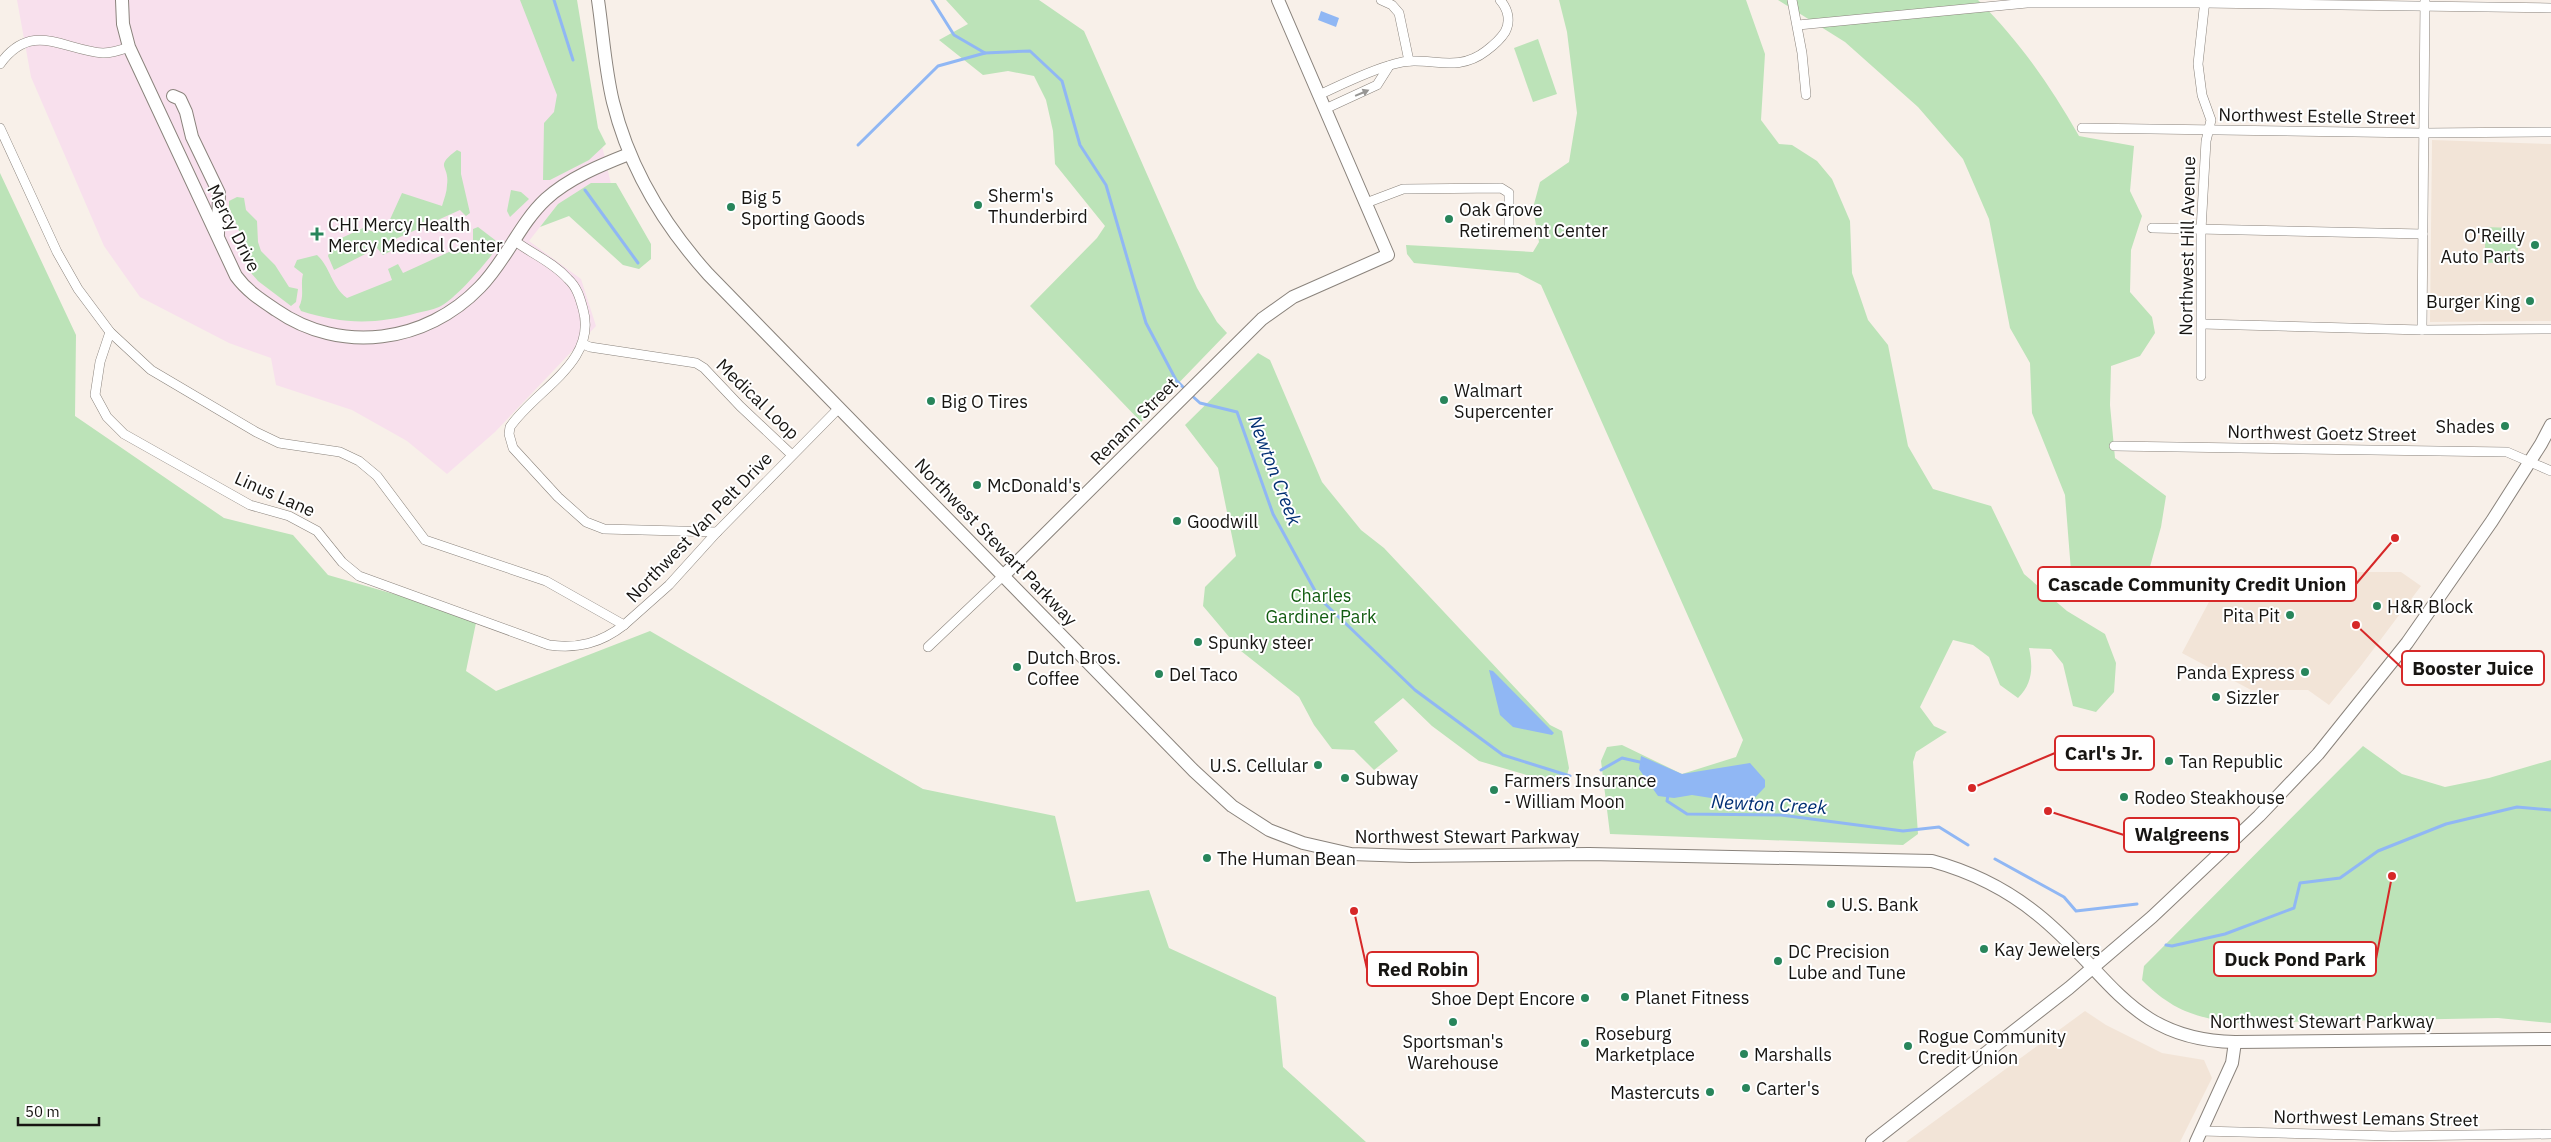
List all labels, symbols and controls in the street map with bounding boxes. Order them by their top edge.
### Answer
one-way arrow [1355,88,1369,96]
street label: Northwest Estelle Street [2218,103,2416,129]
street label: Northwest Hill Avenue [2174,156,2200,336]
street label: Mercy Drive [202,180,266,276]
place label: Sherm's Thunderbird [988,184,1088,228]
place label: Big 5 Sporting Goods [741,186,865,230]
place label: Oak Grove Retirement Center [1459,198,1608,242]
marker: Sherm's Thunderbird [972,199,984,211]
marker: Big 5 Sporting Goods [725,201,737,213]
place label: CHI Mercy Health Mercy Medical Center [328,213,503,257]
marker: Oak Grove Retirement Center [1443,213,1455,225]
place label: O'Reilly Auto Parts [2441,224,2525,268]
marker: CHI Mercy Health Mercy Medical Center [310,227,324,241]
marker: O'Reilly Auto Parts [2529,239,2541,251]
place label: Burger King [2426,290,2520,313]
marker: Burger King [2524,295,2536,307]
street label: Medical Loop [712,354,804,444]
street label: Renann Street [1085,372,1183,470]
place label: Walmart Supercenter [1454,379,1554,423]
place label: Big O Tires [941,390,1028,413]
marker: Walmart Supercenter [1438,394,1450,406]
marker: Big O Tires [925,395,937,407]
water label: Newton Creek [1243,412,1307,529]
place label: Shades [2436,415,2495,438]
street label: Northwest Goetz Street [2227,420,2417,446]
marker: Shades [2499,420,2511,432]
street label: Northwest Van Pelt Drive [621,447,777,607]
street label: Northwest Stewart Parkway [910,453,1082,631]
street label: Linus Lane [231,466,319,522]
place label: McDonald's [987,474,1081,497]
marker: McDonald's [971,479,983,491]
place label: Goodwill [1187,510,1258,533]
marker: Goodwill [1171,515,1183,527]
callout: Cascade Community Credit Union [2038,567,2356,601]
text: Cascade Community Credit Union [2048,572,2346,596]
park label: Charles Gardiner Park [1266,584,1377,628]
place label: H&R Block [2387,595,2474,618]
marker: H&R Block [2371,600,2383,612]
place label: Pita Pit [2223,604,2280,627]
marker: Pita Pit [2284,609,2296,621]
place label: Spunky steer [1208,631,1314,654]
marker: Spunky steer [1192,636,1204,648]
place label: Dutch Bros. Coffee [1027,646,1121,690]
callout: Booster Juice [2402,651,2544,685]
text: Booster Juice [2412,656,2534,680]
marker: Dutch Bros. Coffee [1011,661,1023,673]
place label: Panda Express [2176,661,2295,684]
place label: Del Taco [1169,663,1238,686]
marker: Panda Express [2299,666,2311,678]
marker: Del Taco [1153,668,1165,680]
place label: Sizzler [2226,686,2279,709]
marker: Sizzler [2210,691,2222,703]
callout: Carl's Jr. [2055,736,2154,770]
text: Carl's Jr. [2065,741,2143,765]
place label: Tan Republic [2179,750,2283,773]
place label: U.S. Cellular [1210,754,1308,777]
marker: Tan Republic [2163,755,2175,767]
marker: U.S. Cellular [1312,759,1324,771]
place label: Subway [1355,767,1418,790]
place label: Farmers Insurance - William Moon [1504,769,1657,813]
marker: Subway [1339,772,1351,784]
marker: Farmers Insurance - William Moon [1488,784,1500,796]
place label: Rodeo Steakhouse [2134,786,2285,809]
water label: Newton Creek [1710,789,1829,819]
marker: Rodeo Steakhouse [2118,791,2130,803]
callout: Walgreens [2124,818,2239,852]
text: Walgreens [2135,822,2229,846]
street label: Northwest Stewart Parkway [1355,825,1579,848]
place label: The Human Bean [1217,847,1356,870]
marker: The Human Bean [1201,852,1213,864]
place label: U.S. Bank [1841,893,1919,916]
marker: U.S. Bank [1825,898,1837,910]
place label: Kay Jewelers [1994,938,2101,961]
place label: DC Precision Lube and Tune [1788,940,1906,984]
callout: Duck Pond Park [2214,942,2376,976]
marker: Kay Jewelers [1978,943,1990,955]
text: Duck Pond Park [2224,947,2366,971]
callout: Red Robin [1367,952,1478,986]
marker: DC Precision Lube and Tune [1772,955,1784,967]
text: Red Robin [1378,957,1468,981]
place label: Planet Fitness [1635,986,1750,1009]
place label: Shoe Dept Encore [1431,987,1575,1010]
marker: Planet Fitness [1619,991,1631,1003]
marker: Shoe Dept Encore [1579,992,1591,1004]
street label: Northwest Stewart Parkway [2210,1010,2434,1033]
marker: Sportsman's Warehouse [1447,1016,1459,1028]
place label: Roseburg Marketplace [1595,1022,1695,1066]
place label: Rogue Community Credit Union [1918,1025,2066,1069]
place label: Sportsman's Warehouse [1402,1030,1504,1074]
marker: Roseburg Marketplace [1579,1037,1591,1049]
marker: Rogue Community Credit Union [1902,1040,1914,1052]
place label: Marshalls [1754,1043,1832,1066]
marker: Marshalls [1738,1048,1750,1060]
place label: Carter's [1756,1077,1820,1100]
place label: Mastercuts [1610,1081,1700,1104]
marker: Carter's [1740,1082,1752,1094]
marker: Mastercuts [1704,1086,1716,1098]
scale bar [18,1094,99,1126]
text: 50 m [25,1102,60,1121]
street label: Northwest Lemans Street [2273,1105,2479,1131]

